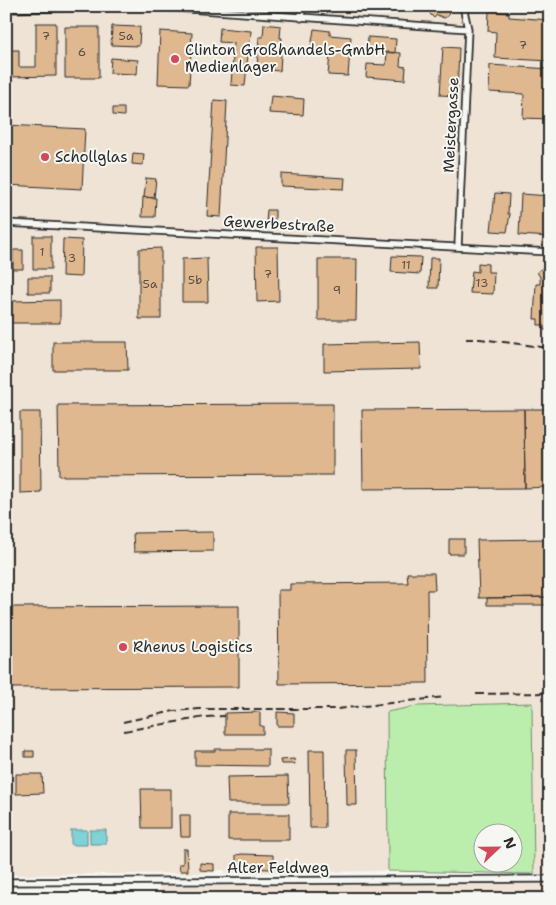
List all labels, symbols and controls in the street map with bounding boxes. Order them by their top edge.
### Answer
house number: 7 [42,28,50,44]
house number: 5a [119,28,134,44]
house number: 7 [519,37,527,53]
place label: Clinton Großhandels-GmbH Medienlager [185,40,385,77]
house number: 6 [78,44,86,60]
marker: Clinton Großhandels-GmbH Medienlager [169,53,181,65]
street label: Meistergasse [439,77,463,173]
place label: Schollglas [55,147,128,167]
marker: Schollglas [39,151,51,163]
street label: Gewerbestraße [223,211,335,237]
house number: 1 [39,244,45,260]
house number: 3 [68,250,76,266]
house number: 11 [401,257,411,273]
house number: 7 [264,266,272,282]
house number: 5b [188,272,202,288]
house number: 13 [476,275,488,291]
house number: 5a [143,276,158,292]
house number: 9 [333,282,341,298]
place label: Rhenus Logistics [133,637,253,657]
marker: Rhenus Logistics [117,641,129,653]
north arrow [474,822,524,872]
text: N [500,835,520,852]
street label: Alter Feldweg [227,858,329,878]

